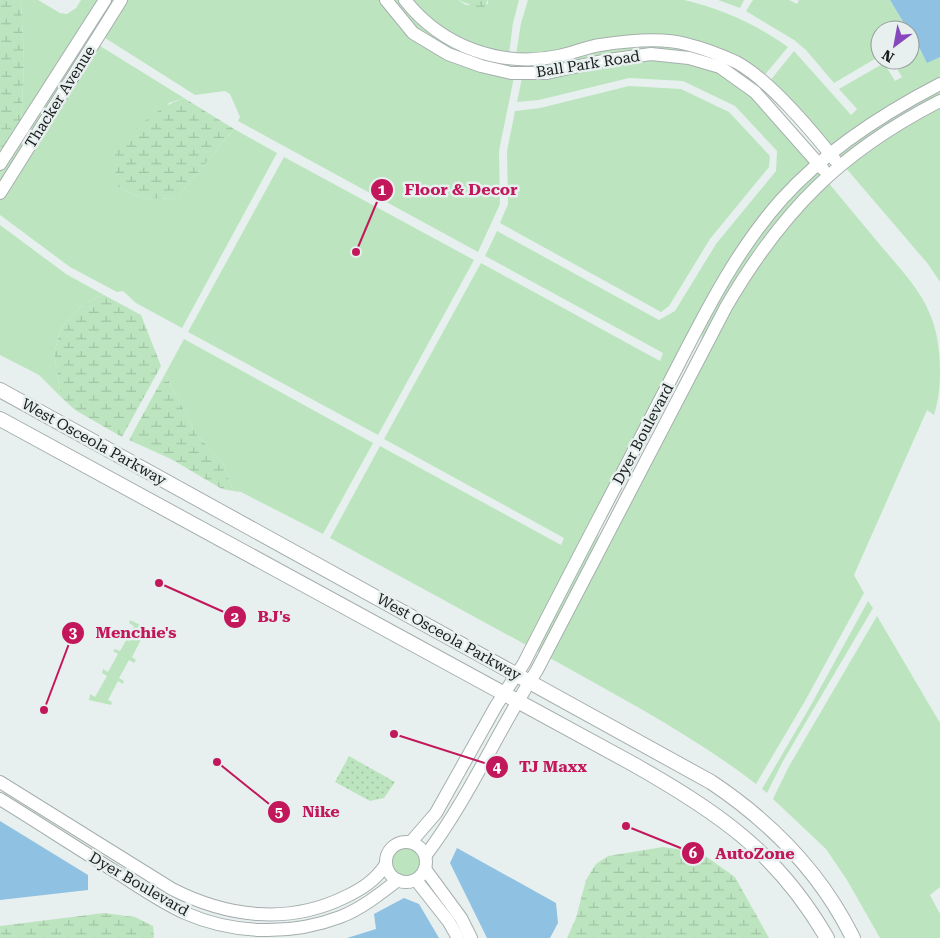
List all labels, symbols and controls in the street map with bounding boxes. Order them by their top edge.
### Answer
north arrow [870,20,920,70]
street label: Thacker Avenue [21,43,99,151]
text: N [879,46,897,66]
street label: Ball Park Road [535,47,642,81]
callout: Floor & Decor [370,174,528,205]
text: Floor & Decor [405,180,517,199]
text: 1 [378,181,387,199]
street label: Dyer Boulevard [609,380,677,488]
street label: West Osceola Parkway [19,395,170,489]
street label: West Osceola Parkway [374,590,525,684]
callout: BJ's [222,601,300,632]
text: BJ's [257,607,291,626]
text: 2 [231,608,239,626]
callout: Menchie's [61,617,187,648]
text: Menchie's [96,623,176,642]
text: 3 [69,624,78,642]
callout: TJ Maxx [484,751,597,782]
text: TJ Maxx [519,757,588,776]
text: 4 [493,758,502,776]
callout: Nike [267,796,349,827]
text: Nike [302,802,340,821]
text: 5 [275,803,283,821]
callout: AutoZone [681,837,805,868]
text: 6 [689,844,698,862]
text: AutoZone [715,844,795,863]
street label: Dyer Boulevard [86,848,192,920]

